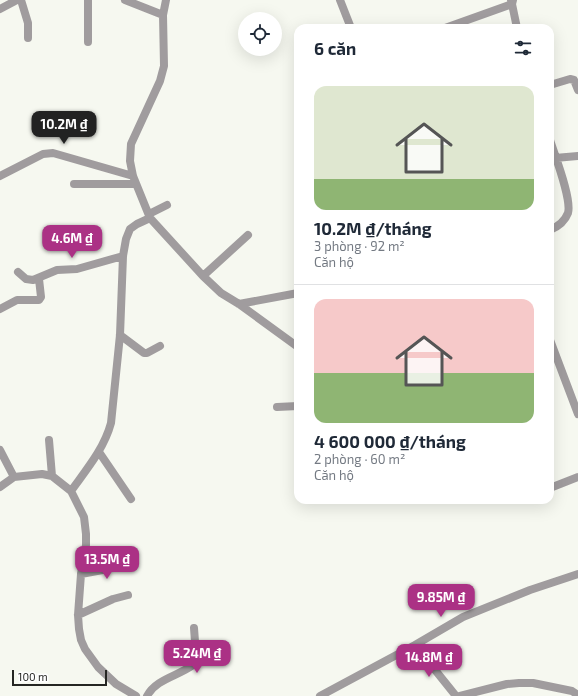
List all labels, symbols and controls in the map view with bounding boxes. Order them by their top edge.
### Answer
map controls [238,12,282,56]
button: locate [238,12,282,56]
icon: filters [512,37,534,59]
text: 6 căn [314,38,356,58]
pin: 10.2M ₫ [27,111,101,145]
icon: home [388,112,460,184]
text: 10.2M ₫ [41,116,87,132]
text: 10.2M ₫/tháng [314,218,432,238]
pin: 4.6M ₫ [39,225,105,259]
text: 4.6M ₫ [51,230,93,246]
text: 3 phòng · 92 m² [314,238,405,254]
text: Căn hộ [314,254,354,270]
icon: home [388,325,460,397]
text: 4 600 000 ₫/tháng [314,431,466,451]
text: 2 phòng · 60 m² [314,451,405,467]
text: Căn hộ [314,467,354,483]
pin: 13.5M ₫ [70,546,144,580]
text: 13.5M ₫ [84,551,130,567]
pin: 9.85M ₫ [404,584,478,618]
text: 9.85M ₫ [417,589,465,605]
pin: 5.24M ₫ [160,640,234,674]
pin: 14.8M ₫ [392,644,466,678]
text: 5.24M ₫ [173,645,221,661]
text: 14.8M ₫ [405,649,453,665]
scale bar [12,668,107,687]
text: 100 m [18,670,48,683]

